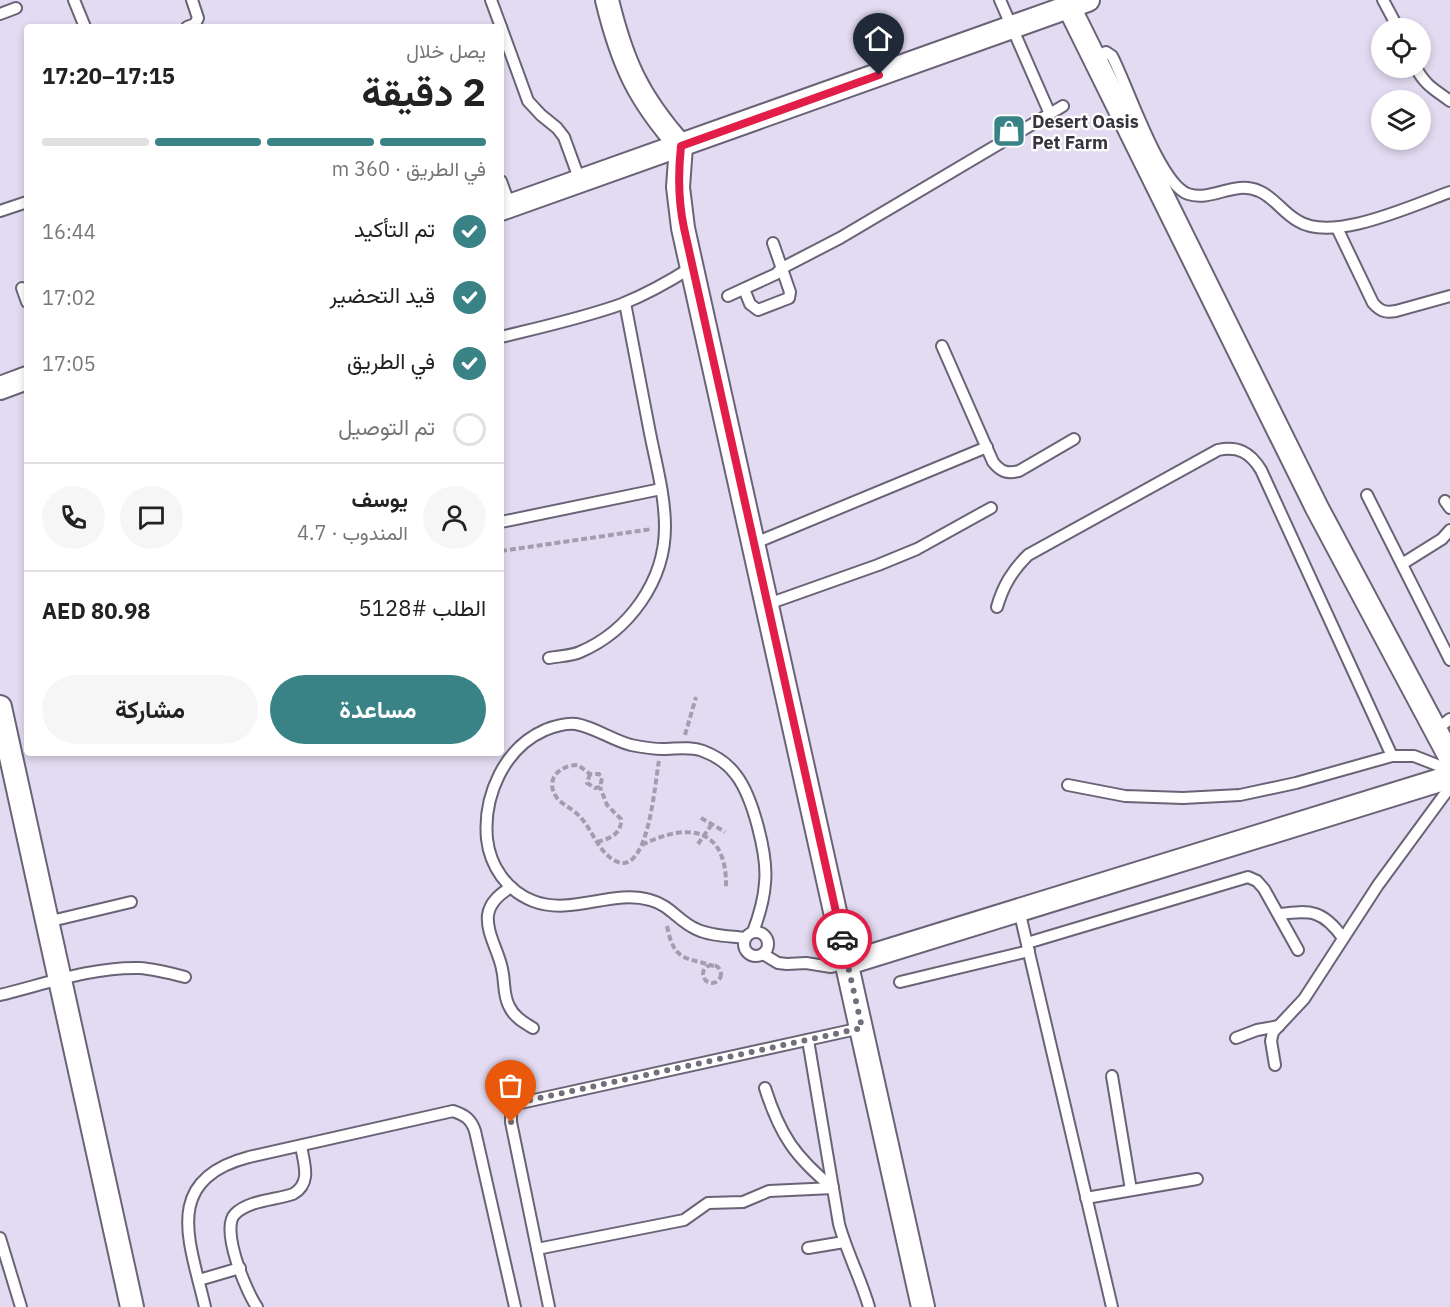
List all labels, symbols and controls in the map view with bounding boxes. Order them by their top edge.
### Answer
pin [853,13,904,75]
map controls [1371,18,1431,150]
button: locate [1371,18,1431,78]
icon: home [862,22,895,55]
text: يصل خلال [406,37,486,64]
text: 17:15–17:20 [42,61,175,90]
text: 2 دقيقة [361,66,486,117]
button: layers [1371,90,1431,150]
place label: Desert Oasis Pet Farm [1032,110,1139,154]
shop icon: Desert Oasis Pet Farm [991,113,1027,149]
text: في الطريق · 360 m [332,155,486,182]
text: تم التأكيد [354,214,435,243]
icon: check [453,215,486,248]
text: 16:44 [42,218,96,245]
text: قيد التحضير [330,280,435,309]
icon: check [453,281,486,314]
text: 17:02 [42,284,96,311]
text: في الطريق [347,346,435,375]
icon: check [453,347,486,380]
text: 17:05 [42,350,96,377]
text: تم التوصيل [338,412,435,441]
text: يوسف [352,484,408,513]
button: phone [42,486,105,549]
button: chat [120,486,183,549]
button: person [423,486,486,549]
text: المندوب · 4.7 [297,519,408,546]
text: الطلب #5128 [359,593,486,622]
text: AED 80.98 [42,596,151,625]
button: مشاركة [42,675,258,744]
button: مساعدة [270,675,486,744]
courier [812,909,872,969]
icon: car [826,923,859,956]
pin [485,1060,536,1122]
icon: bag [494,1069,527,1102]

